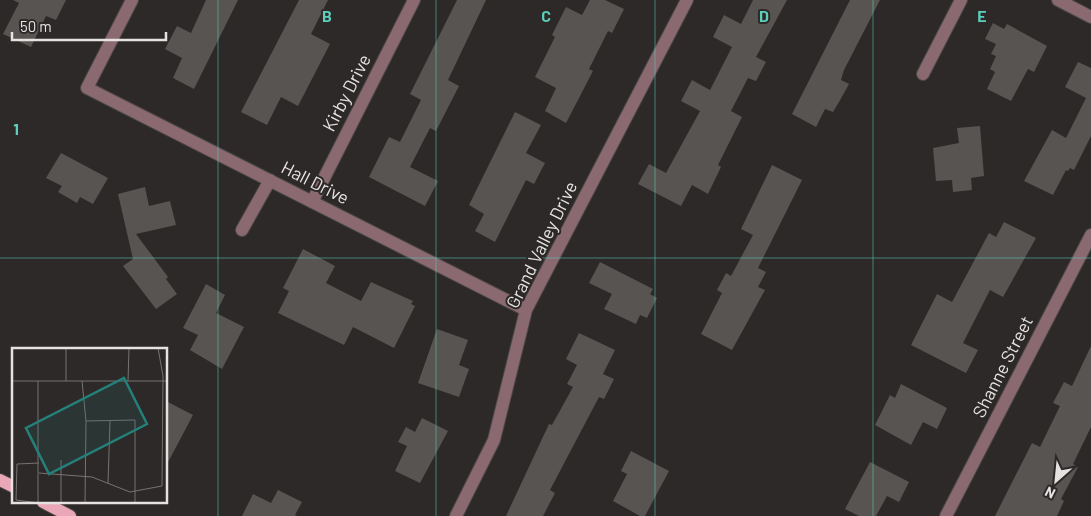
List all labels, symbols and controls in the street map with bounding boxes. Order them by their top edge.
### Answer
text: B [322,6,332,25]
text: C [541,6,551,25]
text: D [759,6,769,25]
text: E [977,6,987,25]
scale bar [12,10,166,42]
text: 50 m [20,17,52,35]
street label: Kirby Drive [317,50,375,135]
text: 1 [13,119,19,138]
street label: Hall Drive [278,156,353,208]
street label: Grand Valley Drive [501,178,581,312]
street label: Shanne Street [967,312,1037,421]
inset map [12,348,168,504]
north arrow [1031,456,1081,506]
text: N [1042,483,1058,503]

